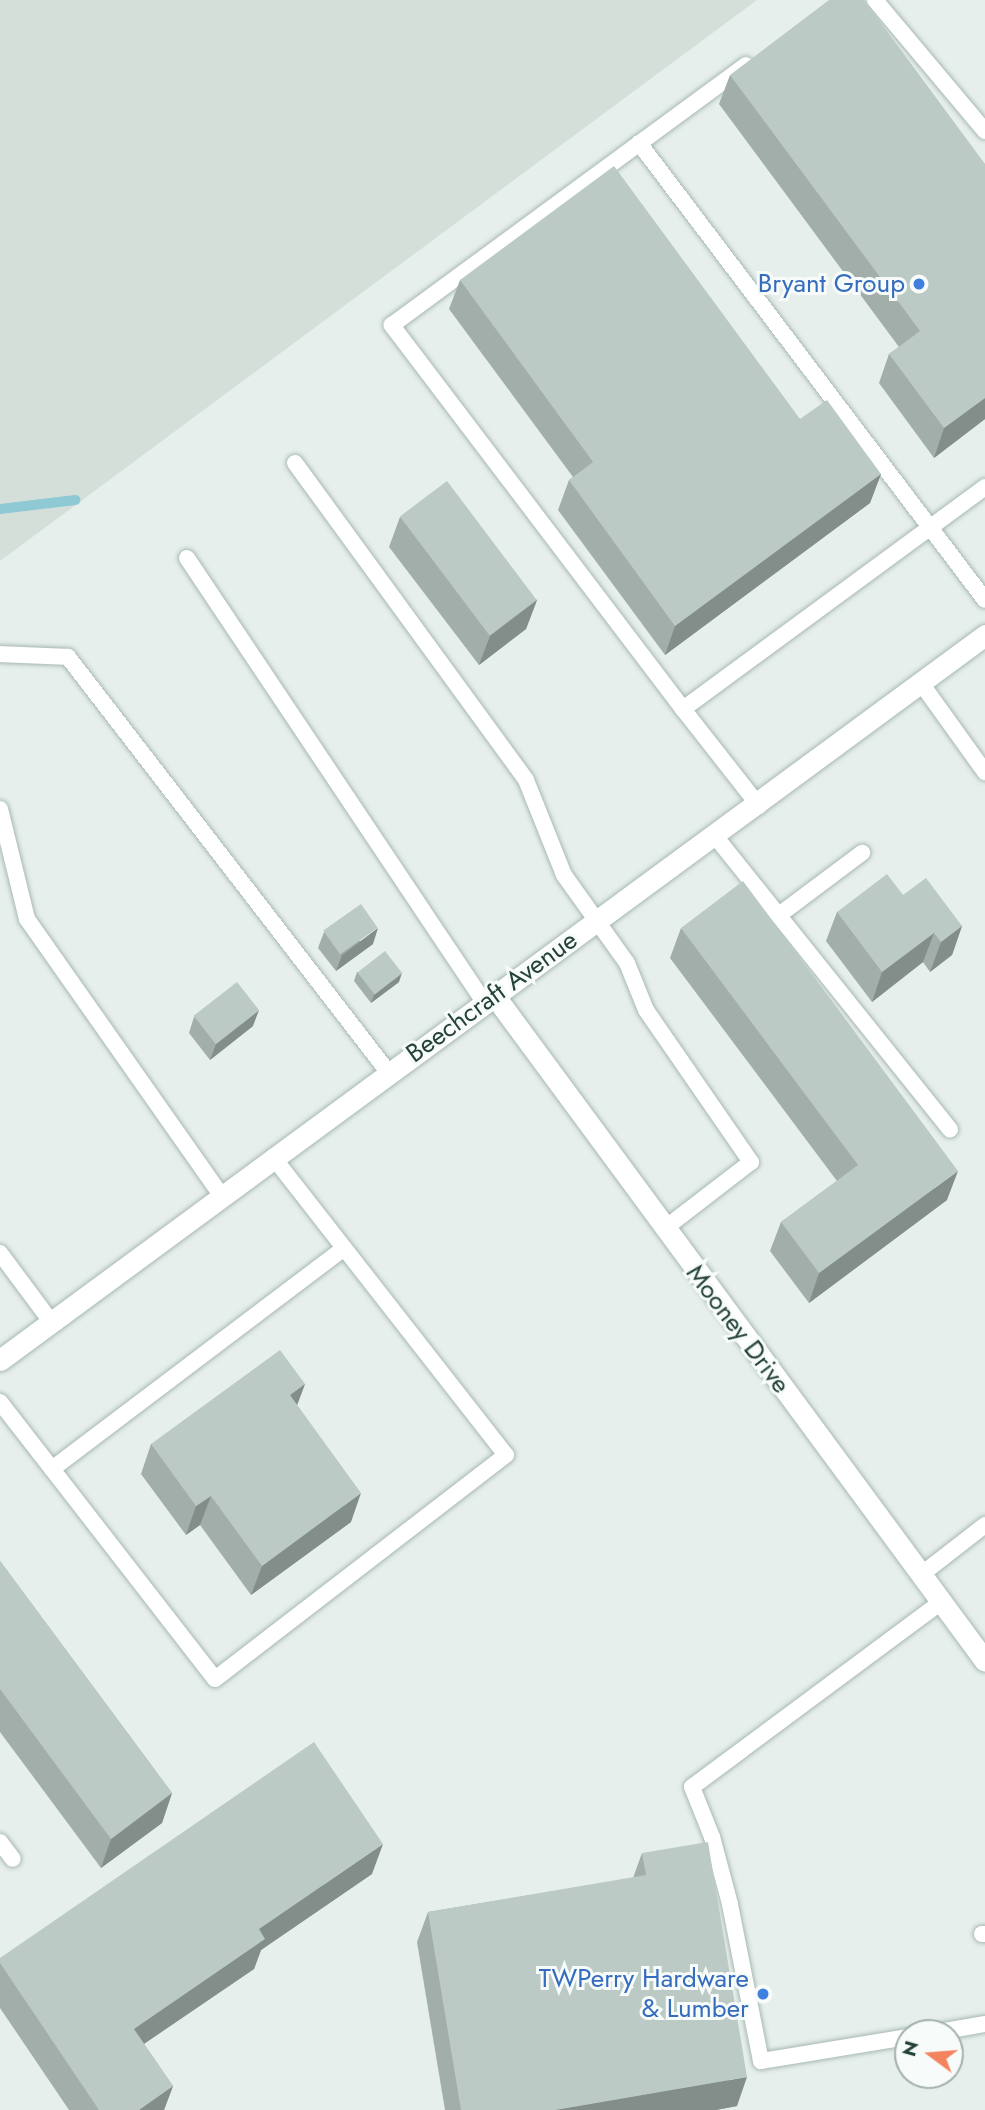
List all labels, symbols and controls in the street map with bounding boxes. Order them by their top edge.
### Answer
place label: Bryant Group [758,268,905,300]
marker: Bryant Group [911,276,927,292]
street label: Beechcraft Avenue [400,925,584,1069]
street label: Mooney Drive [679,1258,797,1400]
place label: TWPerry Hardware & Lumber [539,1963,749,2024]
marker: TWPerry Hardware & Lumber [755,1986,771,2002]
north arrow [894,2019,964,2089]
text: N [895,2038,925,2060]

